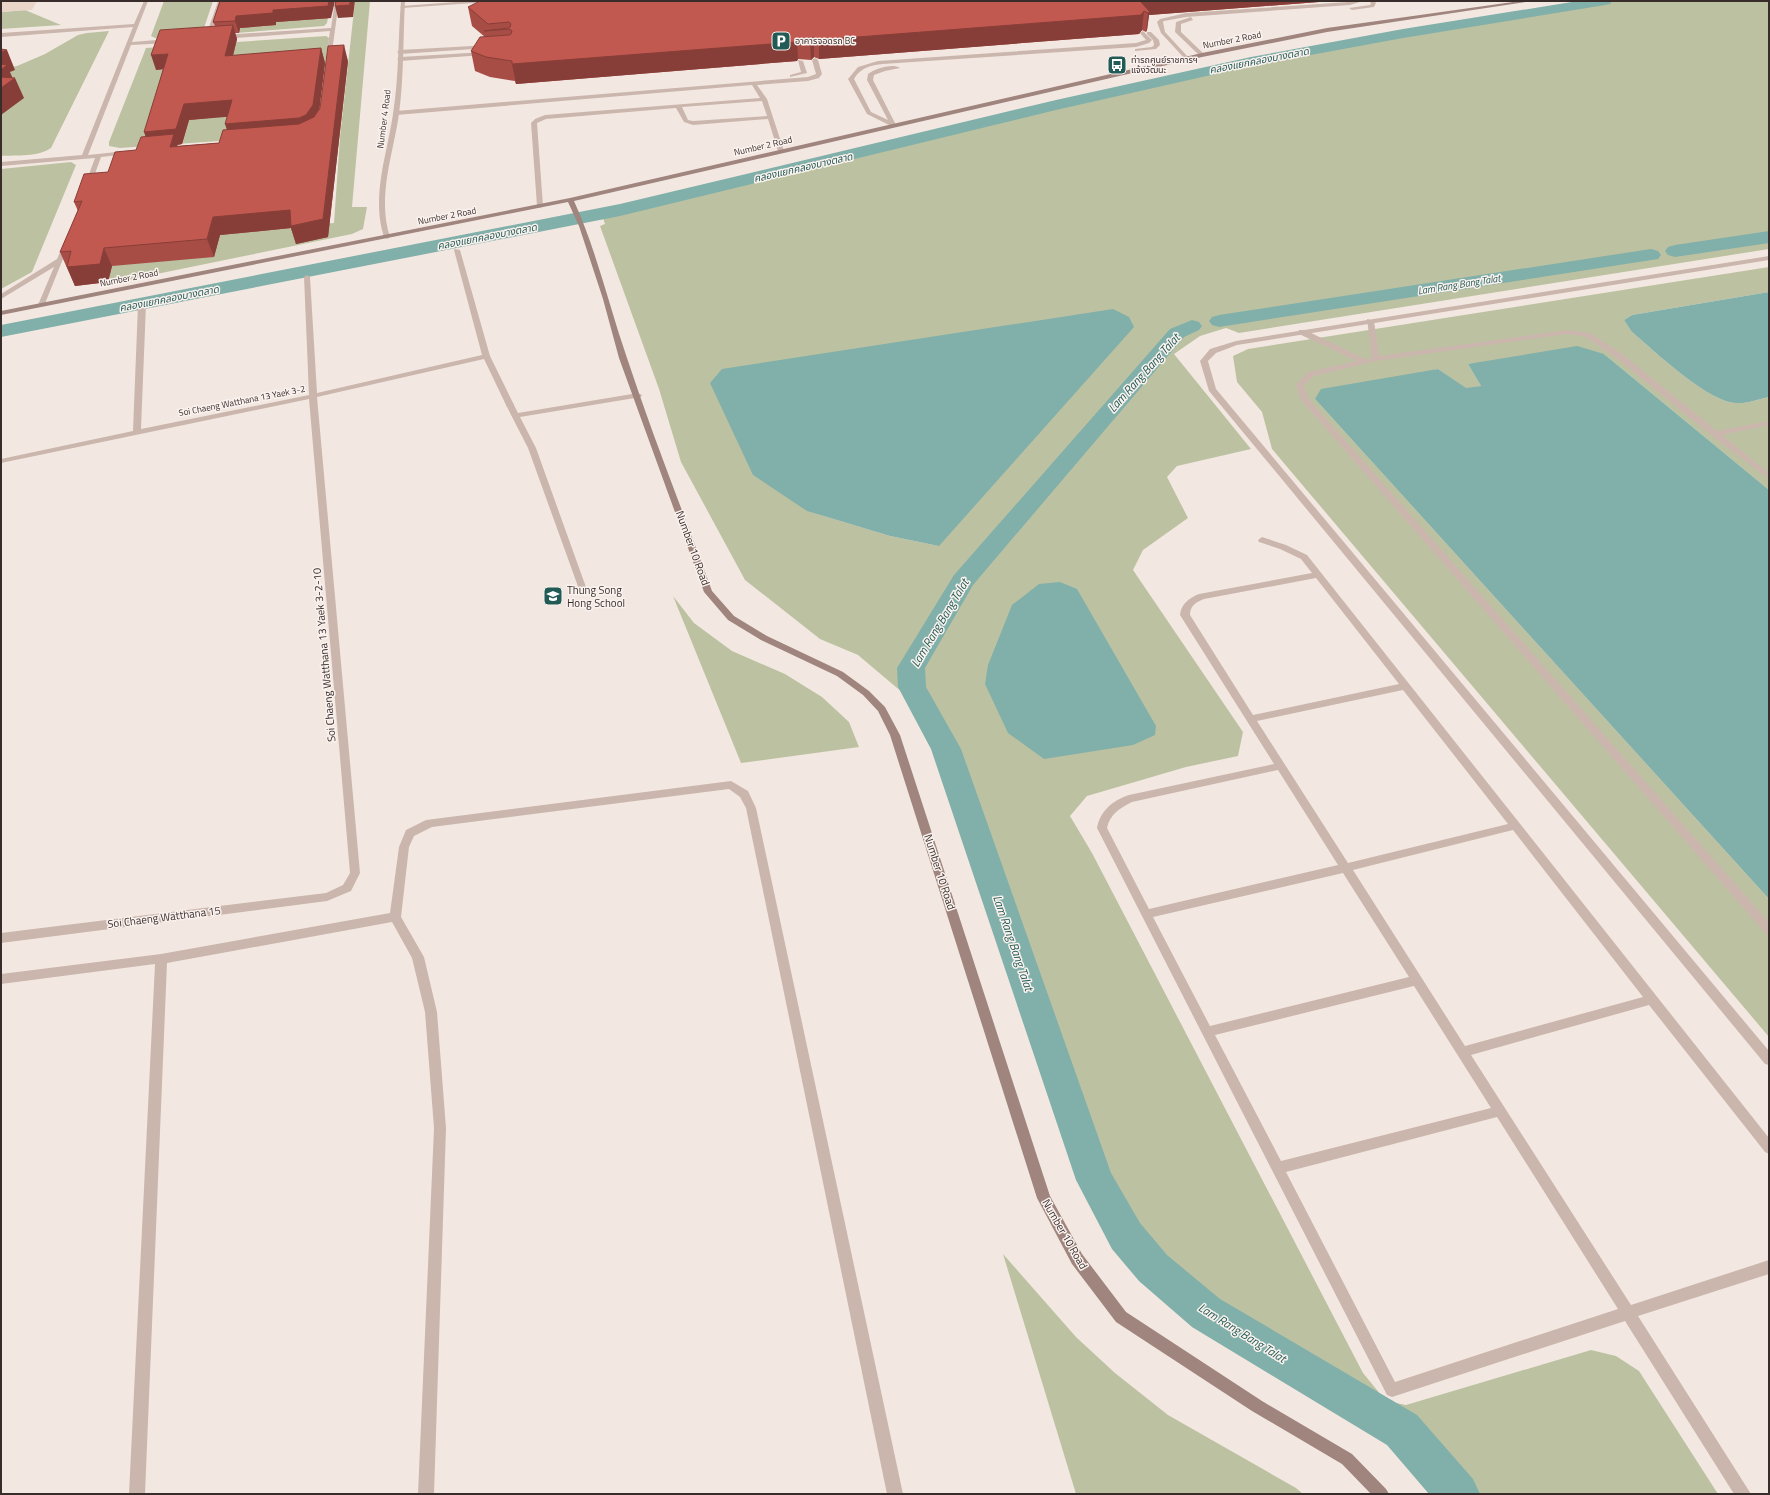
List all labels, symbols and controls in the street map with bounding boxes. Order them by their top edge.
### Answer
street label: Number 2 Road [1202,27,1262,52]
parking icon: อาคารจอดรถ BC [770,30,792,52]
place label: อาคารจอดรถ BC [795,34,855,47]
water label: คลองแยกคลองบางตลาด [1208,43,1311,77]
place label: ท่ารถศูนย์ราชการฯ แจ้งวัฒนะ [1131,53,1198,76]
bus stop icon: ท่ารถศูนย์ราชการฯ แจ้งวัฒนะ [1106,54,1128,76]
street label: Number 4 Road [373,88,394,149]
street label: Number 2 Road [733,132,793,159]
water label: คลองแยกคลองบางตลาด [752,149,855,186]
street label: Number 2 Road [417,203,477,228]
water label: คลองแยกคลองบางตลาด [436,219,539,253]
street label: Number 2 Road [99,265,159,290]
water label: Lam Rang Bang Talat [1417,270,1503,298]
water label: คลองแยกคลองบางตลาด [118,281,221,315]
water label: Lam Rang Bang Talat [1103,328,1185,416]
street label: Soi Chaeng Watthana 13 Yaek 3-2 [177,382,306,419]
street label: Number 10 Road [672,508,714,588]
street label: Soi Chaeng Watthana 13 Yaek 3-2-10 [308,567,340,743]
water label: Lam Rang Bang Talat [906,574,974,671]
place label: Thung Song Hong School [567,582,625,611]
school or university icon: Thung Song Hong School [542,585,564,607]
street label: Number 10 Road [920,832,960,912]
water label: Lam Rang Bang Talat [988,892,1039,994]
street label: Soi Chaeng Watthana 15 [106,902,222,932]
street label: Number 10 Road [1038,1196,1092,1272]
water label: Lam Rang Bang Talat [1195,1298,1291,1368]

